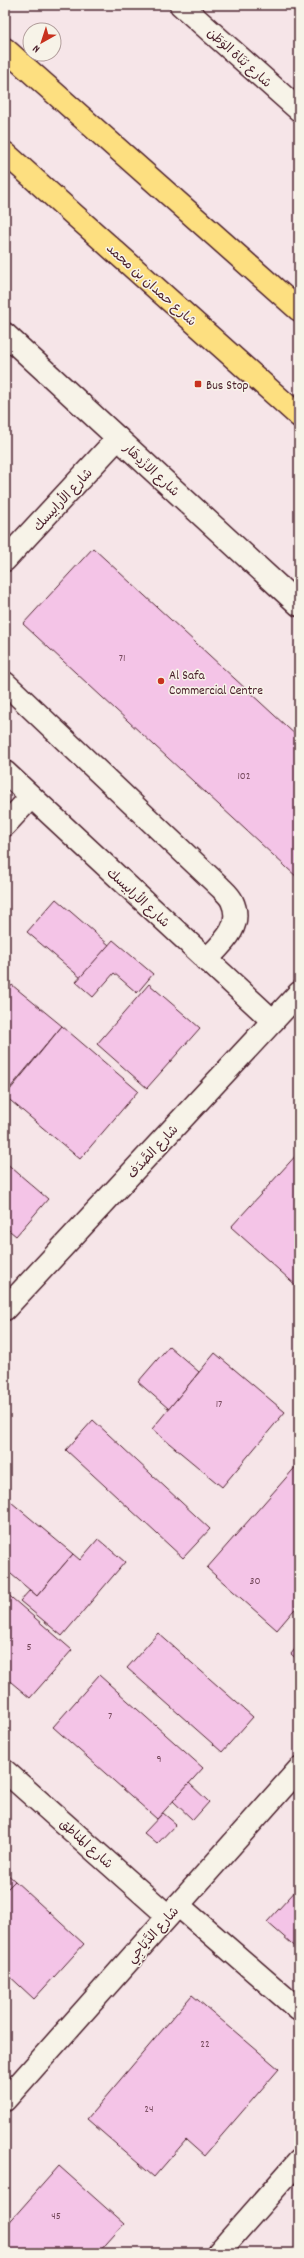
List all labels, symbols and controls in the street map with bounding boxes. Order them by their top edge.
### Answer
north arrow [22,22,62,62]
street label: شارع بُنَاة الوَطَن [202,25,275,93]
text: N [29,40,44,56]
street label: شارع حمدان بن محمد [101,240,200,332]
place label: Bus Stop [206,377,249,396]
marker: Bus Stop [193,379,203,389]
street label: شارع الازْدِهَار [117,439,183,502]
street label: شارع الأرابيسك [29,464,98,536]
house number: 71 [119,651,125,667]
place label: Al Safa Commercial Centre [169,667,263,701]
marker: Al Safa Commercial Centre [156,676,166,686]
house number: 102 [237,769,251,785]
street label: شارع الأرابيسك [102,864,174,933]
street label: شارع الصَّدَف [124,1121,184,1184]
house number: 17 [216,1397,222,1413]
house number: 30 [250,1574,260,1590]
house number: 5 [26,1640,32,1656]
house number: 7 [108,1709,112,1725]
house number: 9 [156,1752,162,1768]
street label: شارع المناطق [54,1816,116,1874]
street label: شارع الدَّيَاجِي [123,1903,184,1968]
house number: 22 [200,2037,210,2053]
house number: 24 [144,2102,154,2118]
house number: 45 [51,2209,61,2225]

